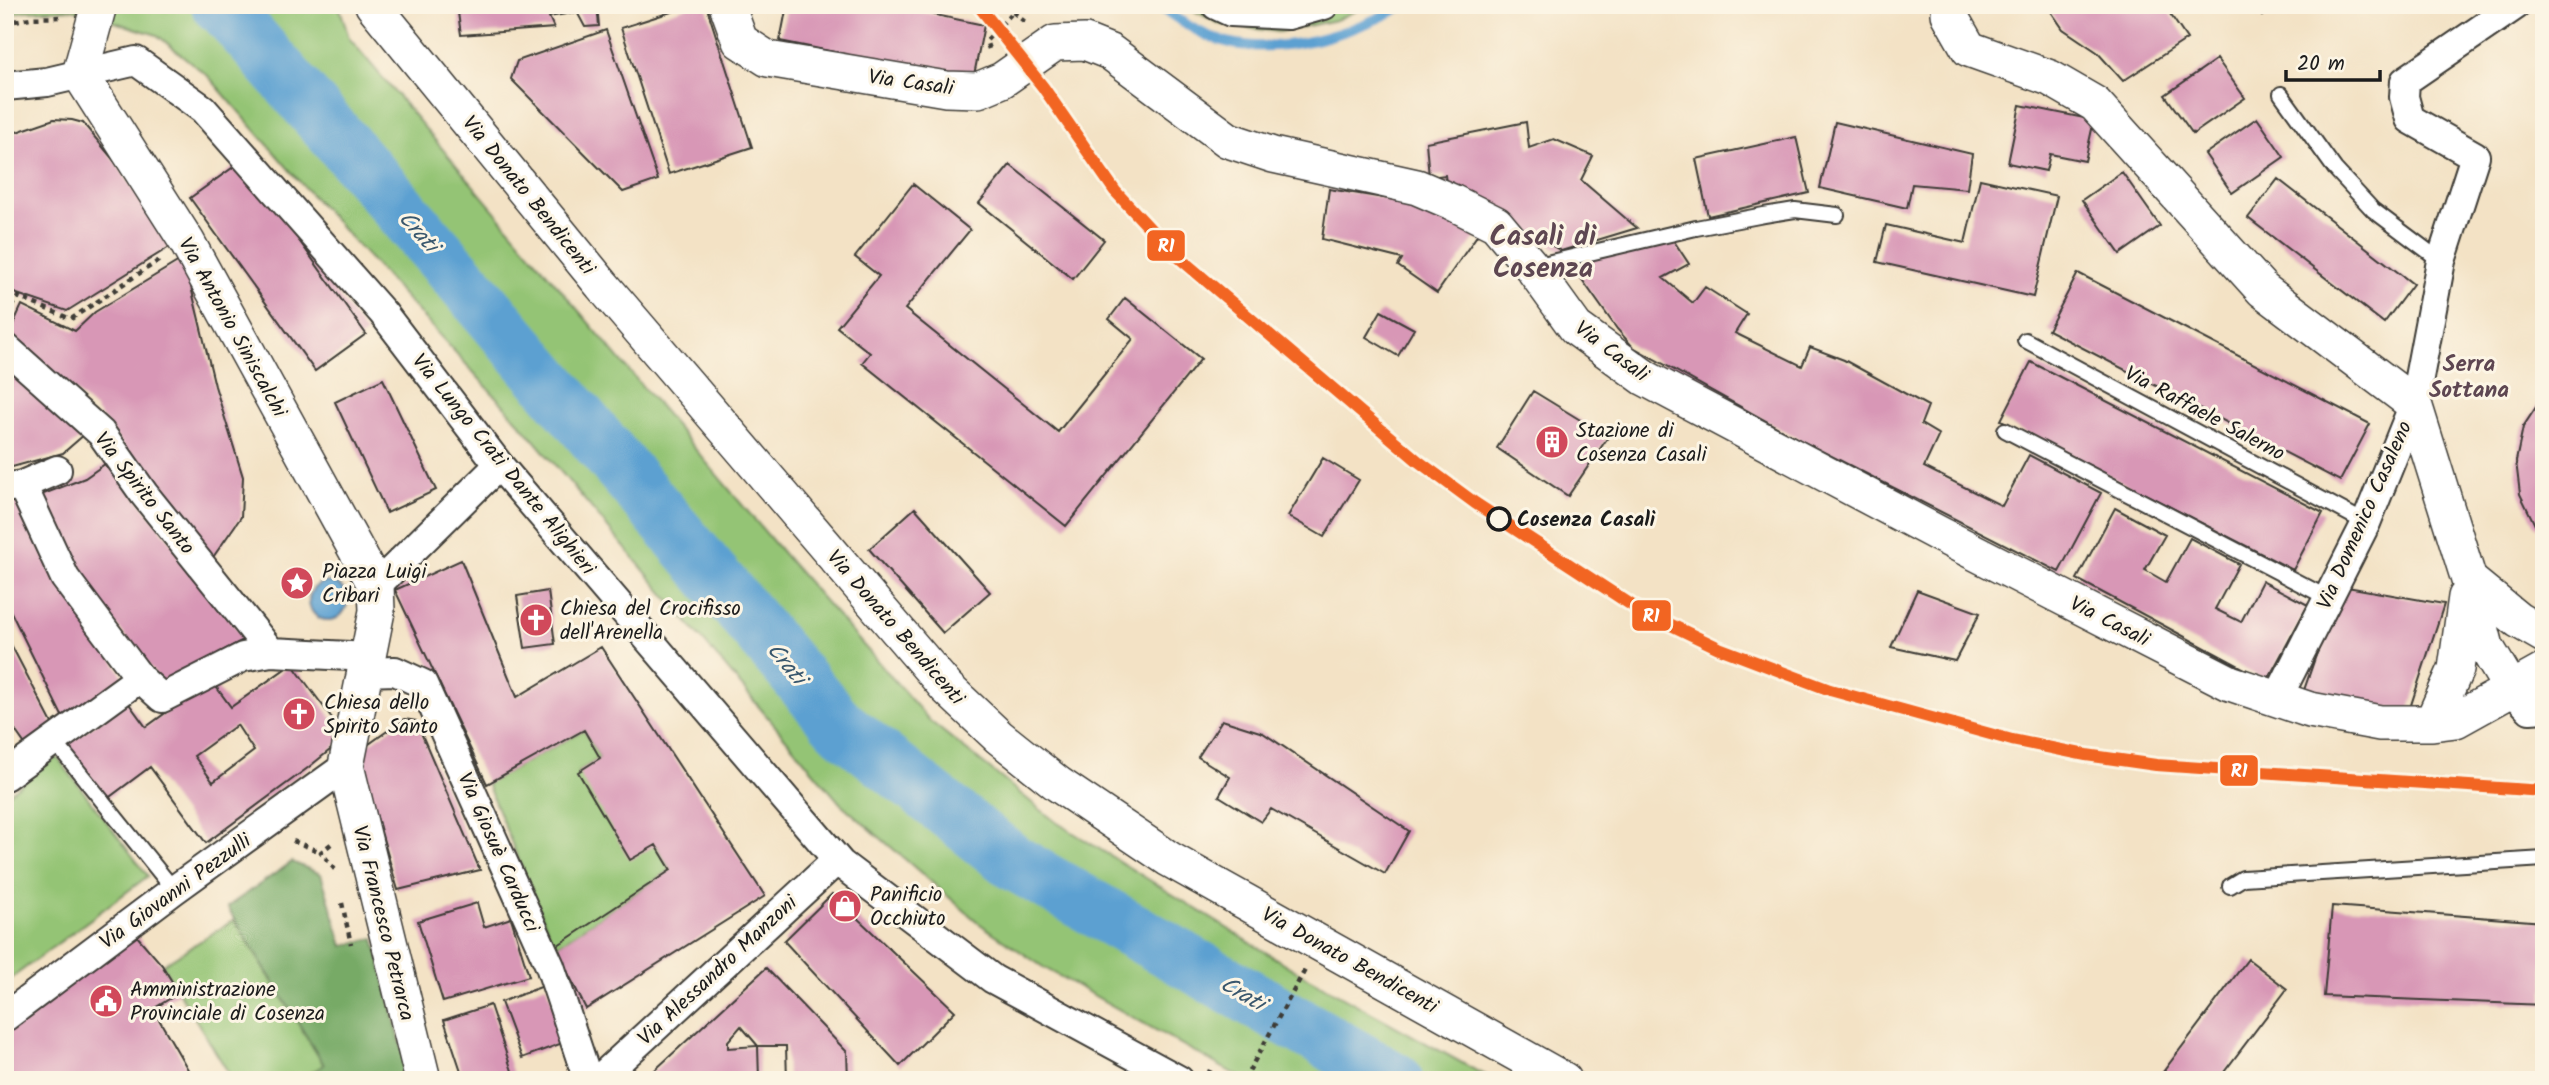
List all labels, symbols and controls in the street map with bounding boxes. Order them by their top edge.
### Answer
scale bar [2286,38,2381,82]
text: 20 m [2297,48,2345,81]
street label: Via Casali [866,61,957,106]
street label: Via Donato Bendicenti [453,109,603,284]
water label: Crati [389,203,449,265]
district label: Casali di Cosenza [1490,215,1597,292]
line badge: R1 [1146,229,1186,262]
street label: Via Antonio Siniscalchi [168,232,295,425]
text: R1 [1157,232,1175,262]
street label: Via Casali [1567,313,1656,392]
street label: Via Lungo Crati Dante Alighieri [403,347,603,584]
district label: Serra Sottana [2429,347,2509,409]
street label: Via Raffaele Salerno [2118,358,2291,471]
place label: Stazione di Cosenza Casali [1576,415,1708,472]
street label: Via Domenico Casaleno [2309,416,2422,615]
building icon: Stazione di Cosenza Casali [1533,423,1571,461]
street label: Via Spirito Santo [85,425,203,563]
place label: Cosenza Casali [1517,504,1656,537]
marker: Cosenza Casali [1487,507,1511,531]
street label: Via Donato Bendicenti [818,543,973,714]
place label: Piazza Luigi Cribari [322,556,428,613]
place icon: Piazza Luigi Cribari [278,564,316,602]
street label: Via Casali [2064,588,2156,657]
place label: Chiesa del Crocifisso dell'Arenella [560,593,741,650]
line badge: R1 [1631,599,1672,632]
church icon: Chiesa del Crocifisso dell'Arenella [517,601,555,639]
text: R1 [1642,602,1660,632]
water label: Crati [757,635,817,697]
place label: Chiesa dello Spirito Santo [324,687,438,744]
church icon: Chiesa dello Spirito Santo [280,695,318,733]
line badge: R1 [2219,754,2259,787]
text: R1 [2230,757,2248,787]
street label: Via Giosuè Carducci [448,767,548,939]
street label: Via Francesco Petrarca [342,822,423,1025]
street label: Via Giovanni Pezzulli [93,825,260,959]
place label: Panificio Occhiuto [870,879,946,936]
street label: Via Alessandro Manzoni [630,887,806,1054]
shop icon: Panificio Occhiuto [826,887,864,925]
street label: Via Donato Bendicenti [1255,899,1444,1024]
water label: Crati [1213,968,1275,1024]
place label: Amministrazione Provinciale di Cosenza [130,974,325,1031]
public building icon: Amministrazione Provinciale di Cosenza [87,982,125,1020]

